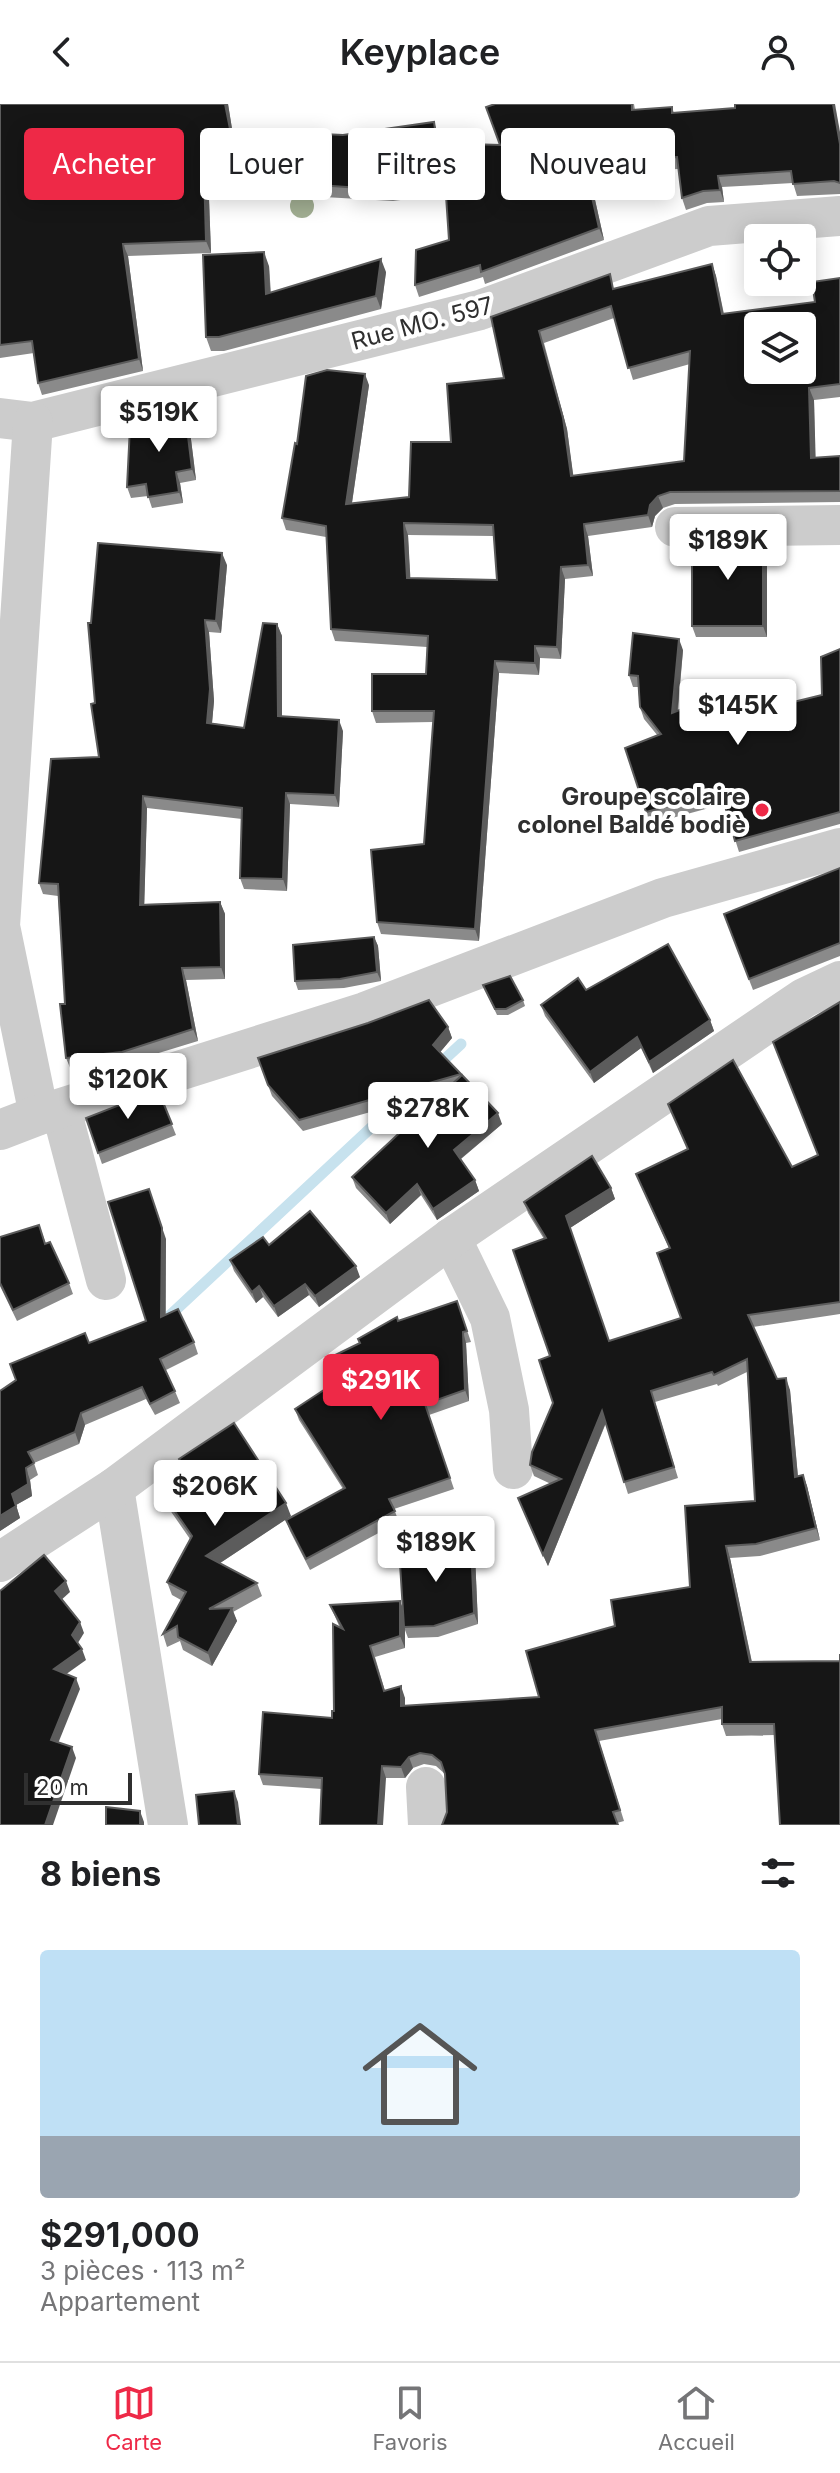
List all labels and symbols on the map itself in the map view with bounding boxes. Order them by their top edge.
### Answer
street label: Rue MO. 597 [348,290,496,356]
pin: $519K [103,386,215,454]
pin: $189K [672,514,784,582]
pin: $145K [682,679,794,747]
place label: Groupe scolaire colonel Baldé bodiè [517,782,746,839]
marker: Groupe scolaire colonel Baldé bodiè [753,801,771,819]
pin: $120K [72,1053,184,1121]
pin: $278K [372,1082,484,1150]
pin: $291K [325,1354,437,1422]
pin: $206K [159,1460,271,1528]
pin: $189K [380,1516,492,1584]
scale bar [24,1769,132,1805]

